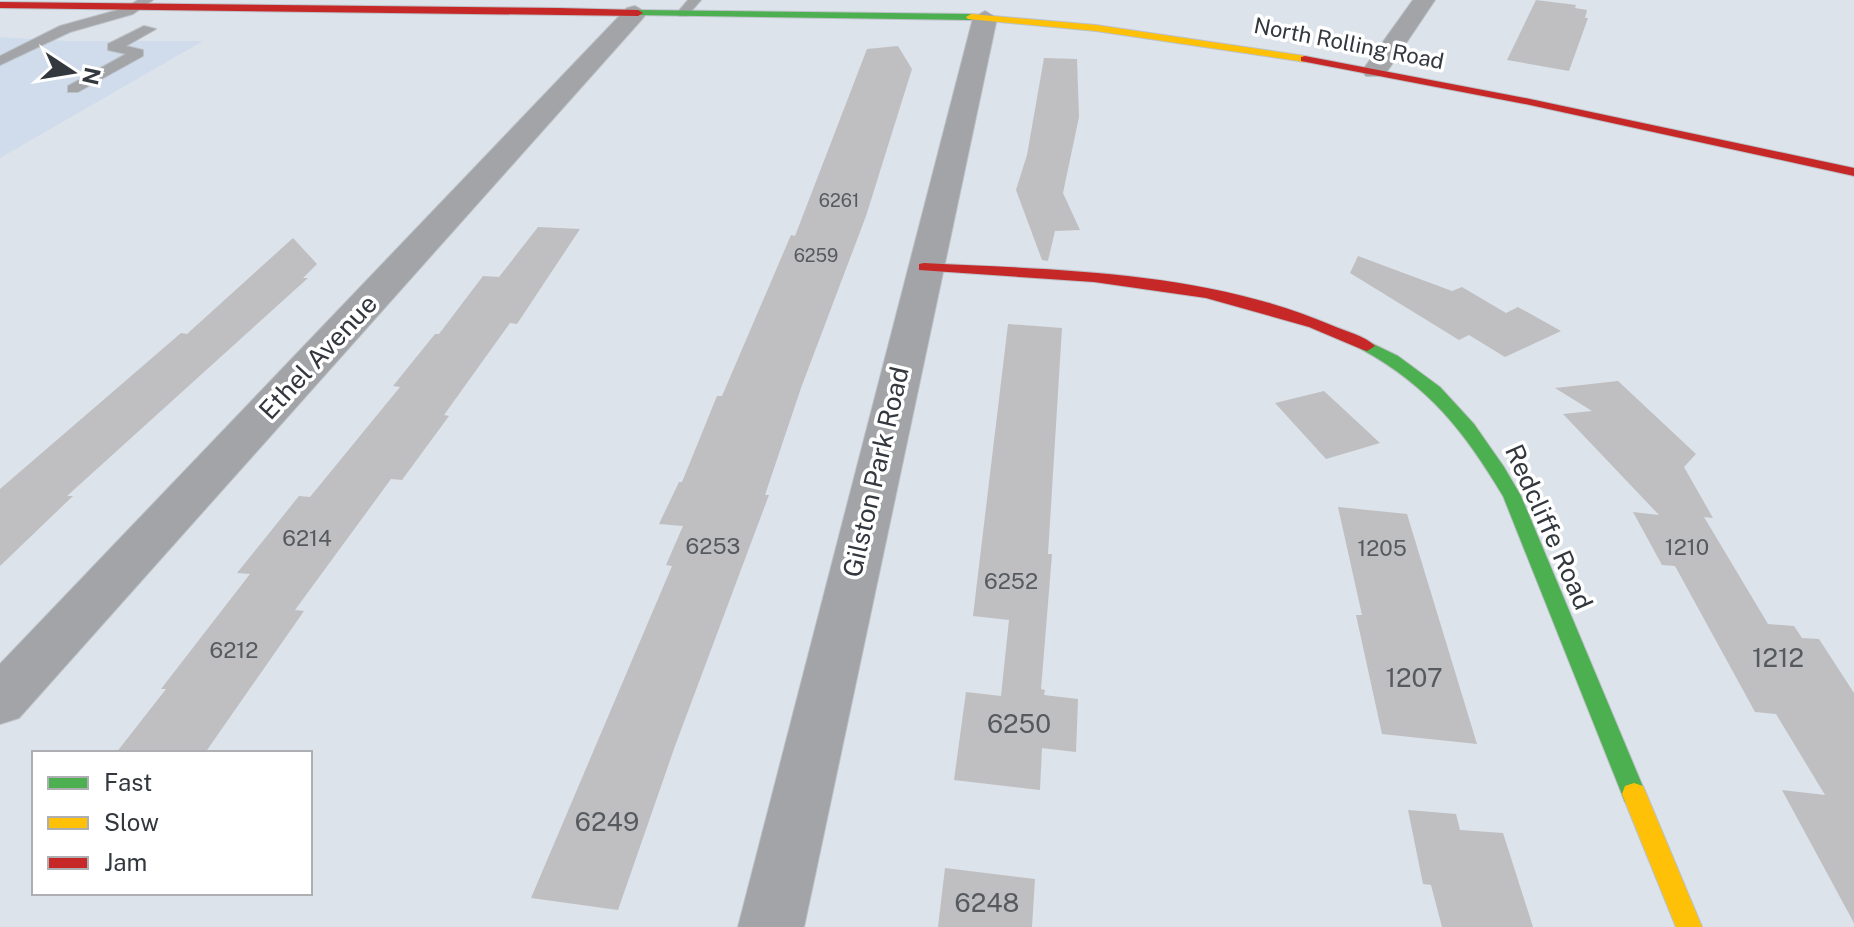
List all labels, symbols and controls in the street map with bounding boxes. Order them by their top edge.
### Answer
street label: North Rolling Road [1252,12,1446,74]
north arrow [32,32,112,112]
text: N [77,65,106,87]
house number: 6261 [819,190,859,211]
house number: 6259 [794,245,838,266]
street label: Ethel Avenue [252,288,383,425]
street label: Gilston Park Road [836,364,915,580]
street label: Redcliffe Road [1499,439,1600,614]
house number: 6214 [282,525,332,551]
house number: 6253 [686,533,740,559]
house number: 1210 [1665,534,1709,560]
house number: 1205 [1357,535,1407,561]
house number: 6252 [984,568,1038,594]
house number: 6212 [210,637,258,663]
house number: 1212 [1752,642,1804,673]
house number: 1207 [1385,662,1443,693]
house number: 6250 [987,708,1051,739]
legend [32,751,312,895]
text: Fast [104,768,152,796]
house number: 6249 [575,806,639,837]
text: Slow [104,808,159,836]
text: Jam [104,848,147,876]
house number: 6248 [955,887,1019,918]

